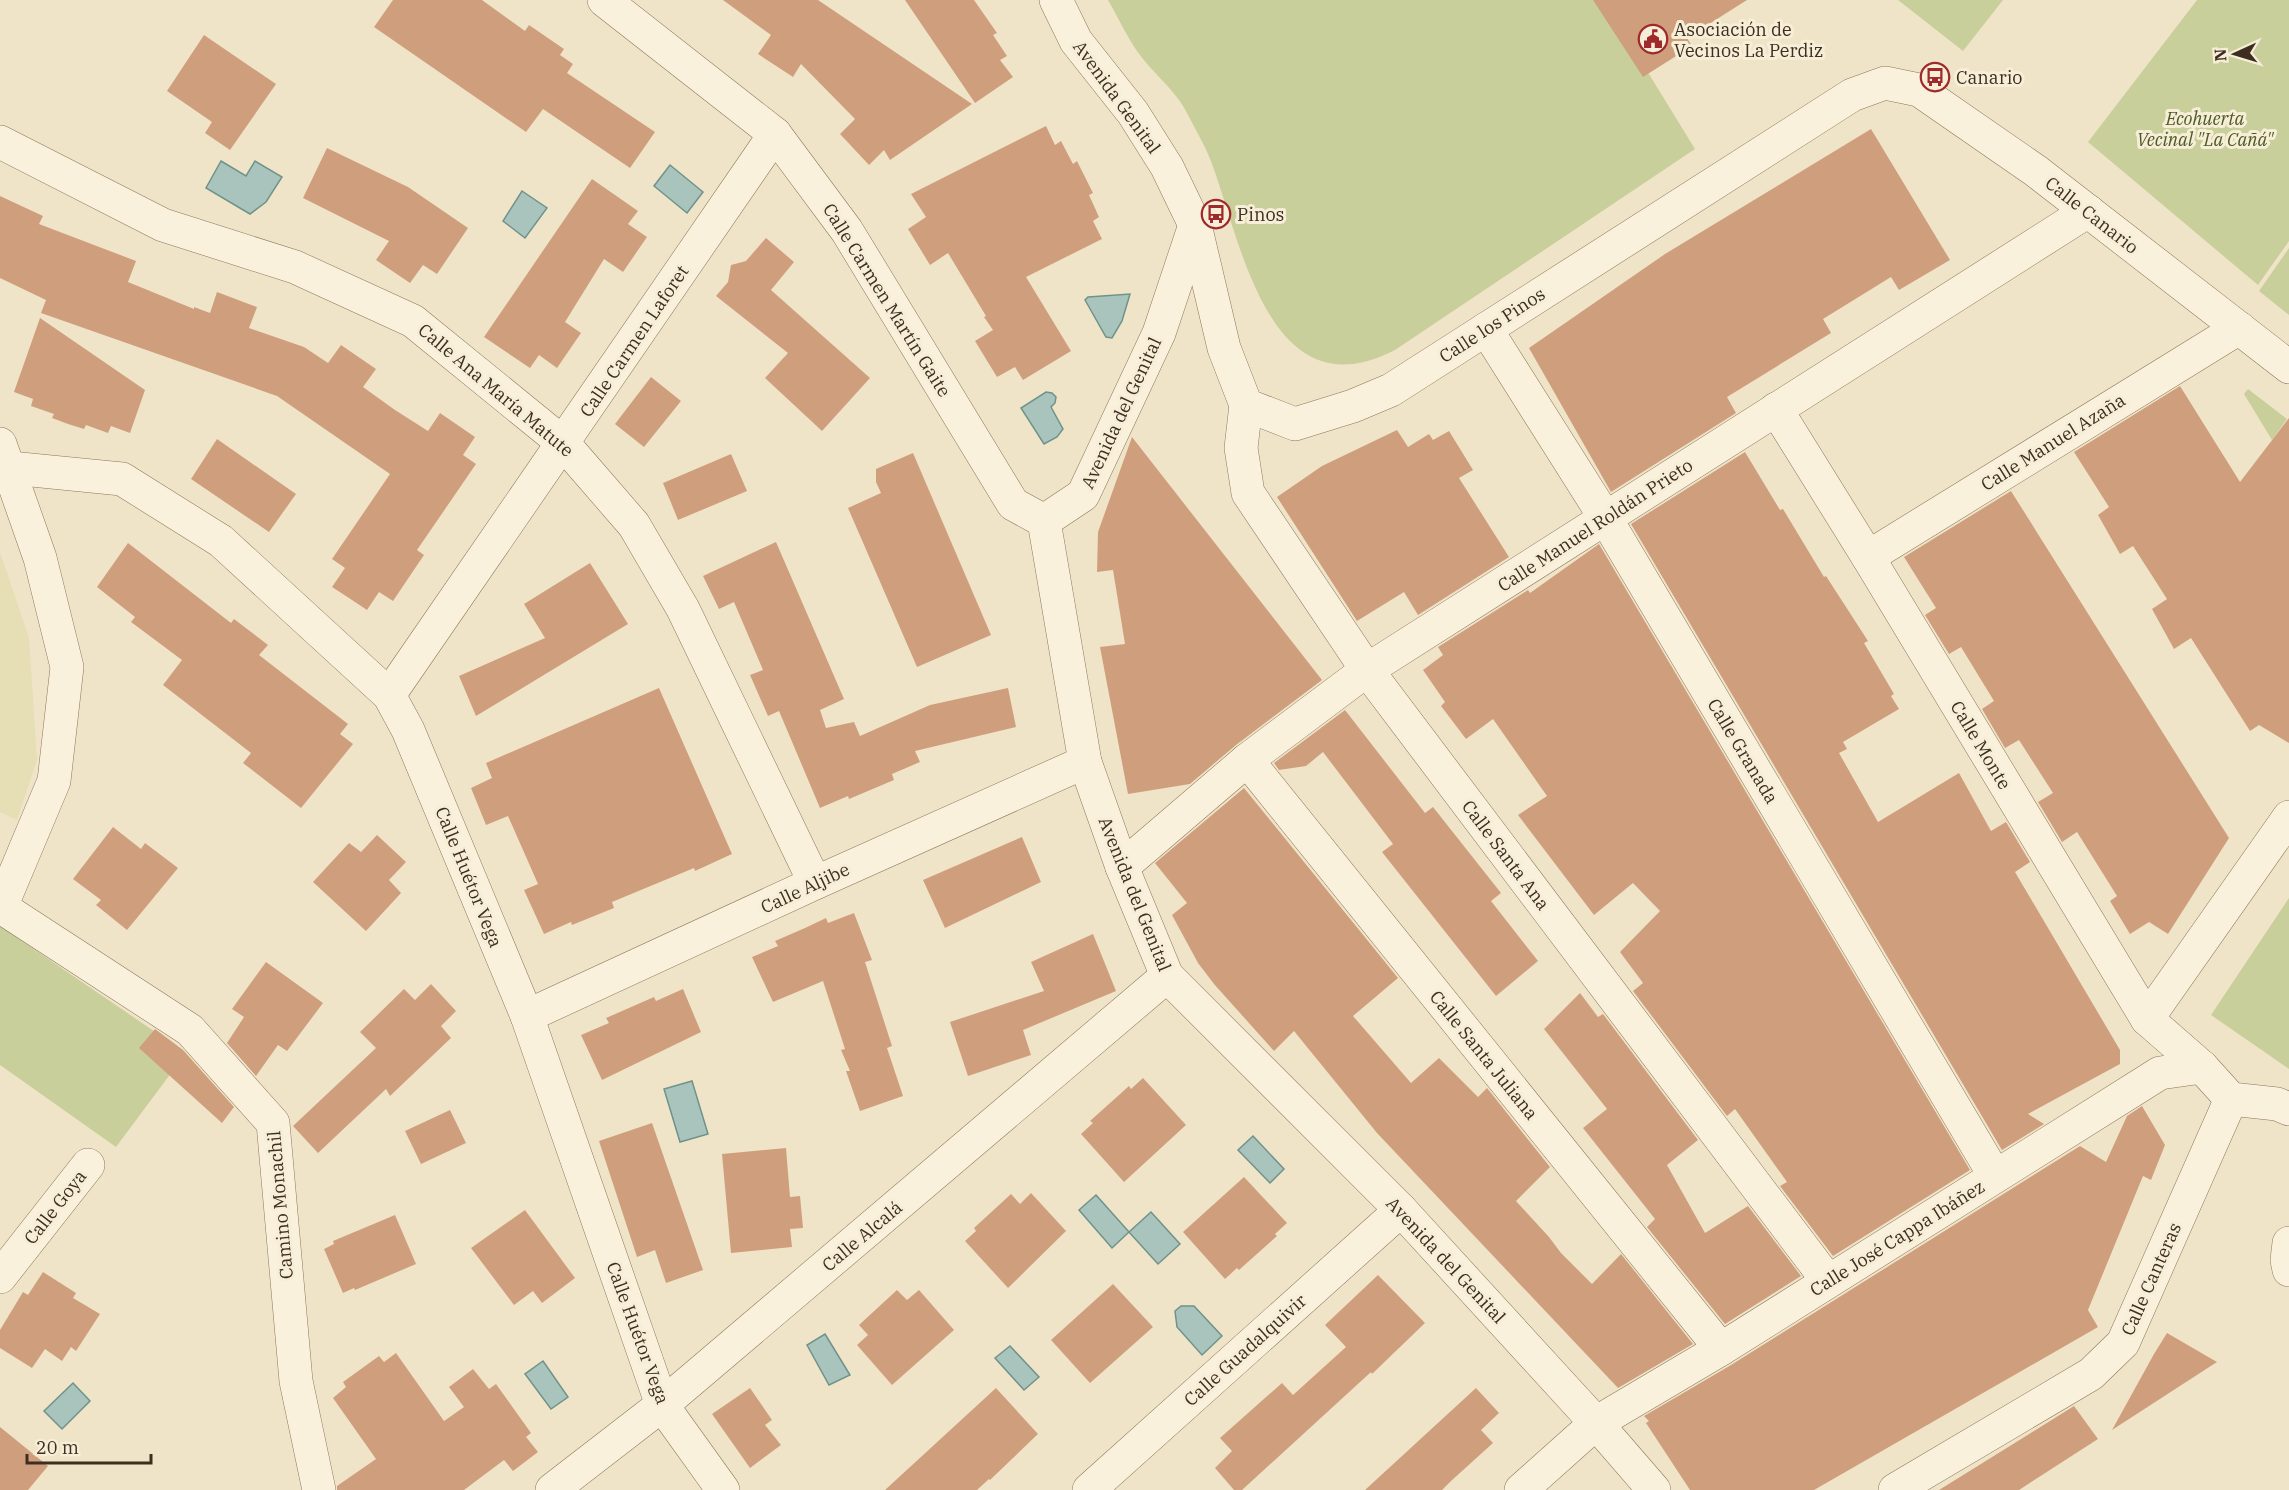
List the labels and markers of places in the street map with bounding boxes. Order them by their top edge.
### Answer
place label: Asociación de Vecinos La Perdiz [1674,18,1823,62]
public building icon: Asociación de Vecinos La Perdiz [1637,23,1669,55]
bus stop icon: Canario [1919,61,1951,93]
place label: Canario [1956,66,2022,89]
bus stop icon: Pinos [1200,198,1232,230]
place label: Pinos [1237,203,1284,226]

